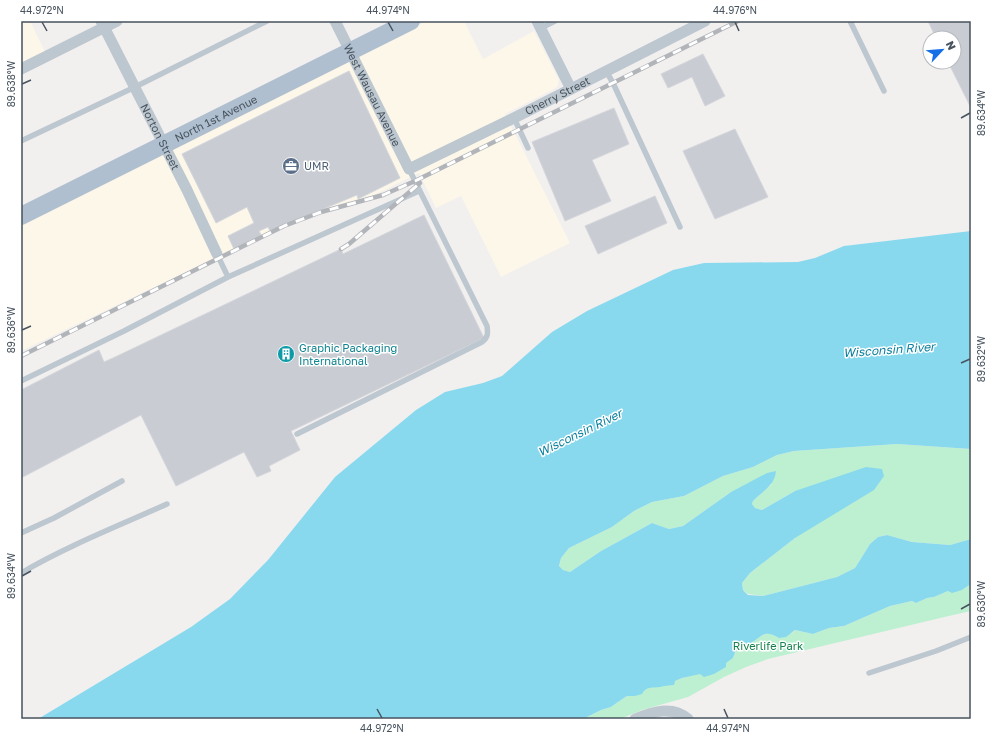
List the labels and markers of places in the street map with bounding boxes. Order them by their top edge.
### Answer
office icon: UMR [281,156,301,176]
place label: UMR [304,159,329,172]
place label: Graphic Packaging International [299,341,397,367]
building icon: Graphic Packaging International [276,344,296,364]

